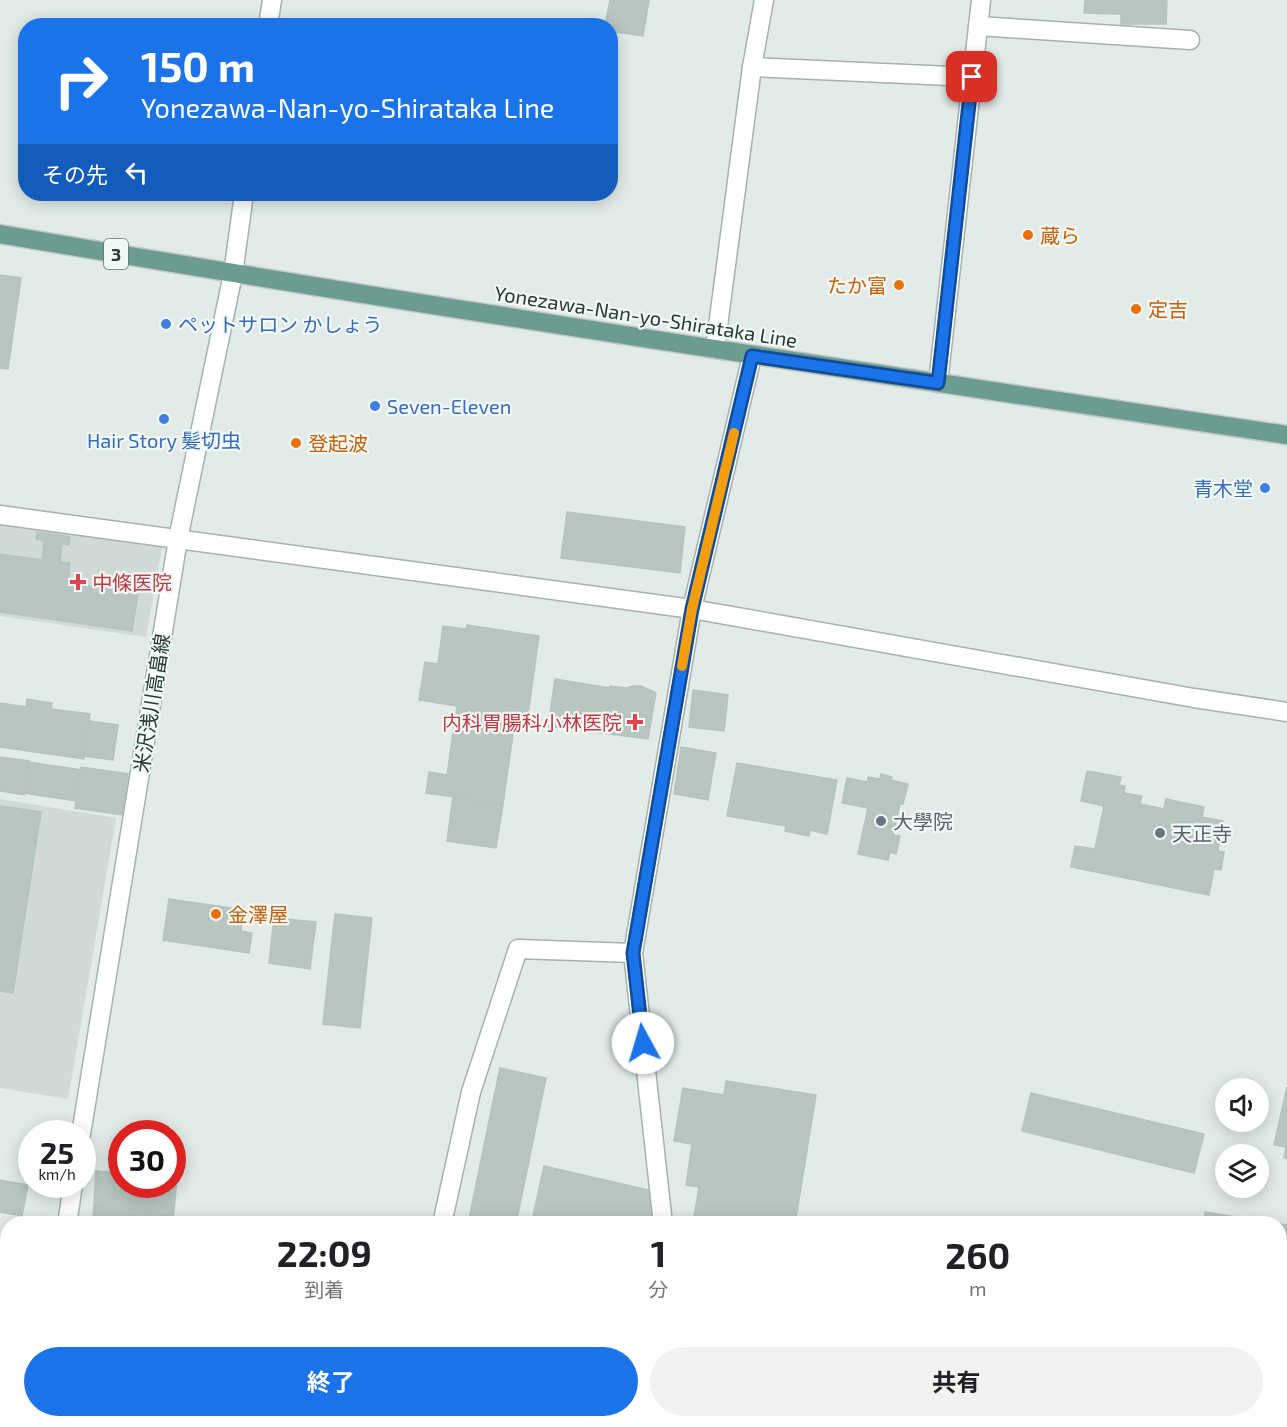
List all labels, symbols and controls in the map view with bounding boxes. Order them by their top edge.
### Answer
text: 150 m [141,40,255,90]
icon: right [42,42,120,120]
pin [946,51,997,102]
icon: arrive [955,60,988,93]
text: Yonezawa-Nan-yo-Shirataka Line [141,91,554,123]
icon: left [120,156,153,189]
text: その先 [42,161,108,187]
place label: 蔵ら [1040,223,1080,247]
marker: 蔵ら [1021,228,1035,242]
road number: 3 [104,239,128,269]
place label: たか富 [827,273,887,297]
marker: たか富 [892,278,906,292]
street label: Yonezawa-Nan-yo-Shirataka Line [493,280,799,352]
place label: 定吉 [1148,297,1188,321]
marker: 定吉 [1129,302,1143,316]
place label: ペットサロン かしょう [178,312,382,336]
marker: ペットサロン かしょう [159,317,173,331]
place label: Seven-Eleven [387,394,511,418]
marker: Seven-Eleven [368,399,382,413]
marker: Hair Story 髪切虫 [157,412,171,426]
place label: Hair Story 髪切虫 [87,428,241,452]
place label: 登起波 [308,431,368,455]
marker: 登起波 [289,436,303,450]
place label: 青木堂 [1193,476,1253,500]
marker: 青木堂 [1258,481,1272,495]
place label: 中條医院 [92,570,172,594]
marker: 中條医院 [69,573,87,591]
street label: 米沢浅川高畠線 [128,632,174,774]
place label: 内科胃腸科小林医院 [442,710,622,734]
marker: 内科胃腸科小林医院 [626,713,644,731]
place label: 大學院 [893,809,953,833]
marker: 大學院 [874,814,888,828]
place label: 天正寺 [1172,821,1232,845]
marker: 天正寺 [1153,826,1167,840]
place label: 金澤屋 [228,902,288,926]
marker: 金澤屋 [209,907,223,921]
position arrow [611,1011,675,1075]
map controls [1215,1078,1269,1198]
button: sound [1215,1078,1269,1132]
speed limit sign: 30 [108,1120,186,1198]
text: 25 [40,1134,74,1170]
button: layers [1215,1144,1269,1198]
text: km/h [38,1165,76,1183]
text: 22:09 [277,1231,372,1274]
text: 1 [651,1231,666,1274]
text: 260 [945,1233,1010,1276]
text: m [969,1276,987,1300]
text: 到着 [304,1277,344,1301]
text: 分 [649,1277,669,1301]
button: 終了 [24,1347,638,1416]
button: 共有 [650,1347,1263,1416]

